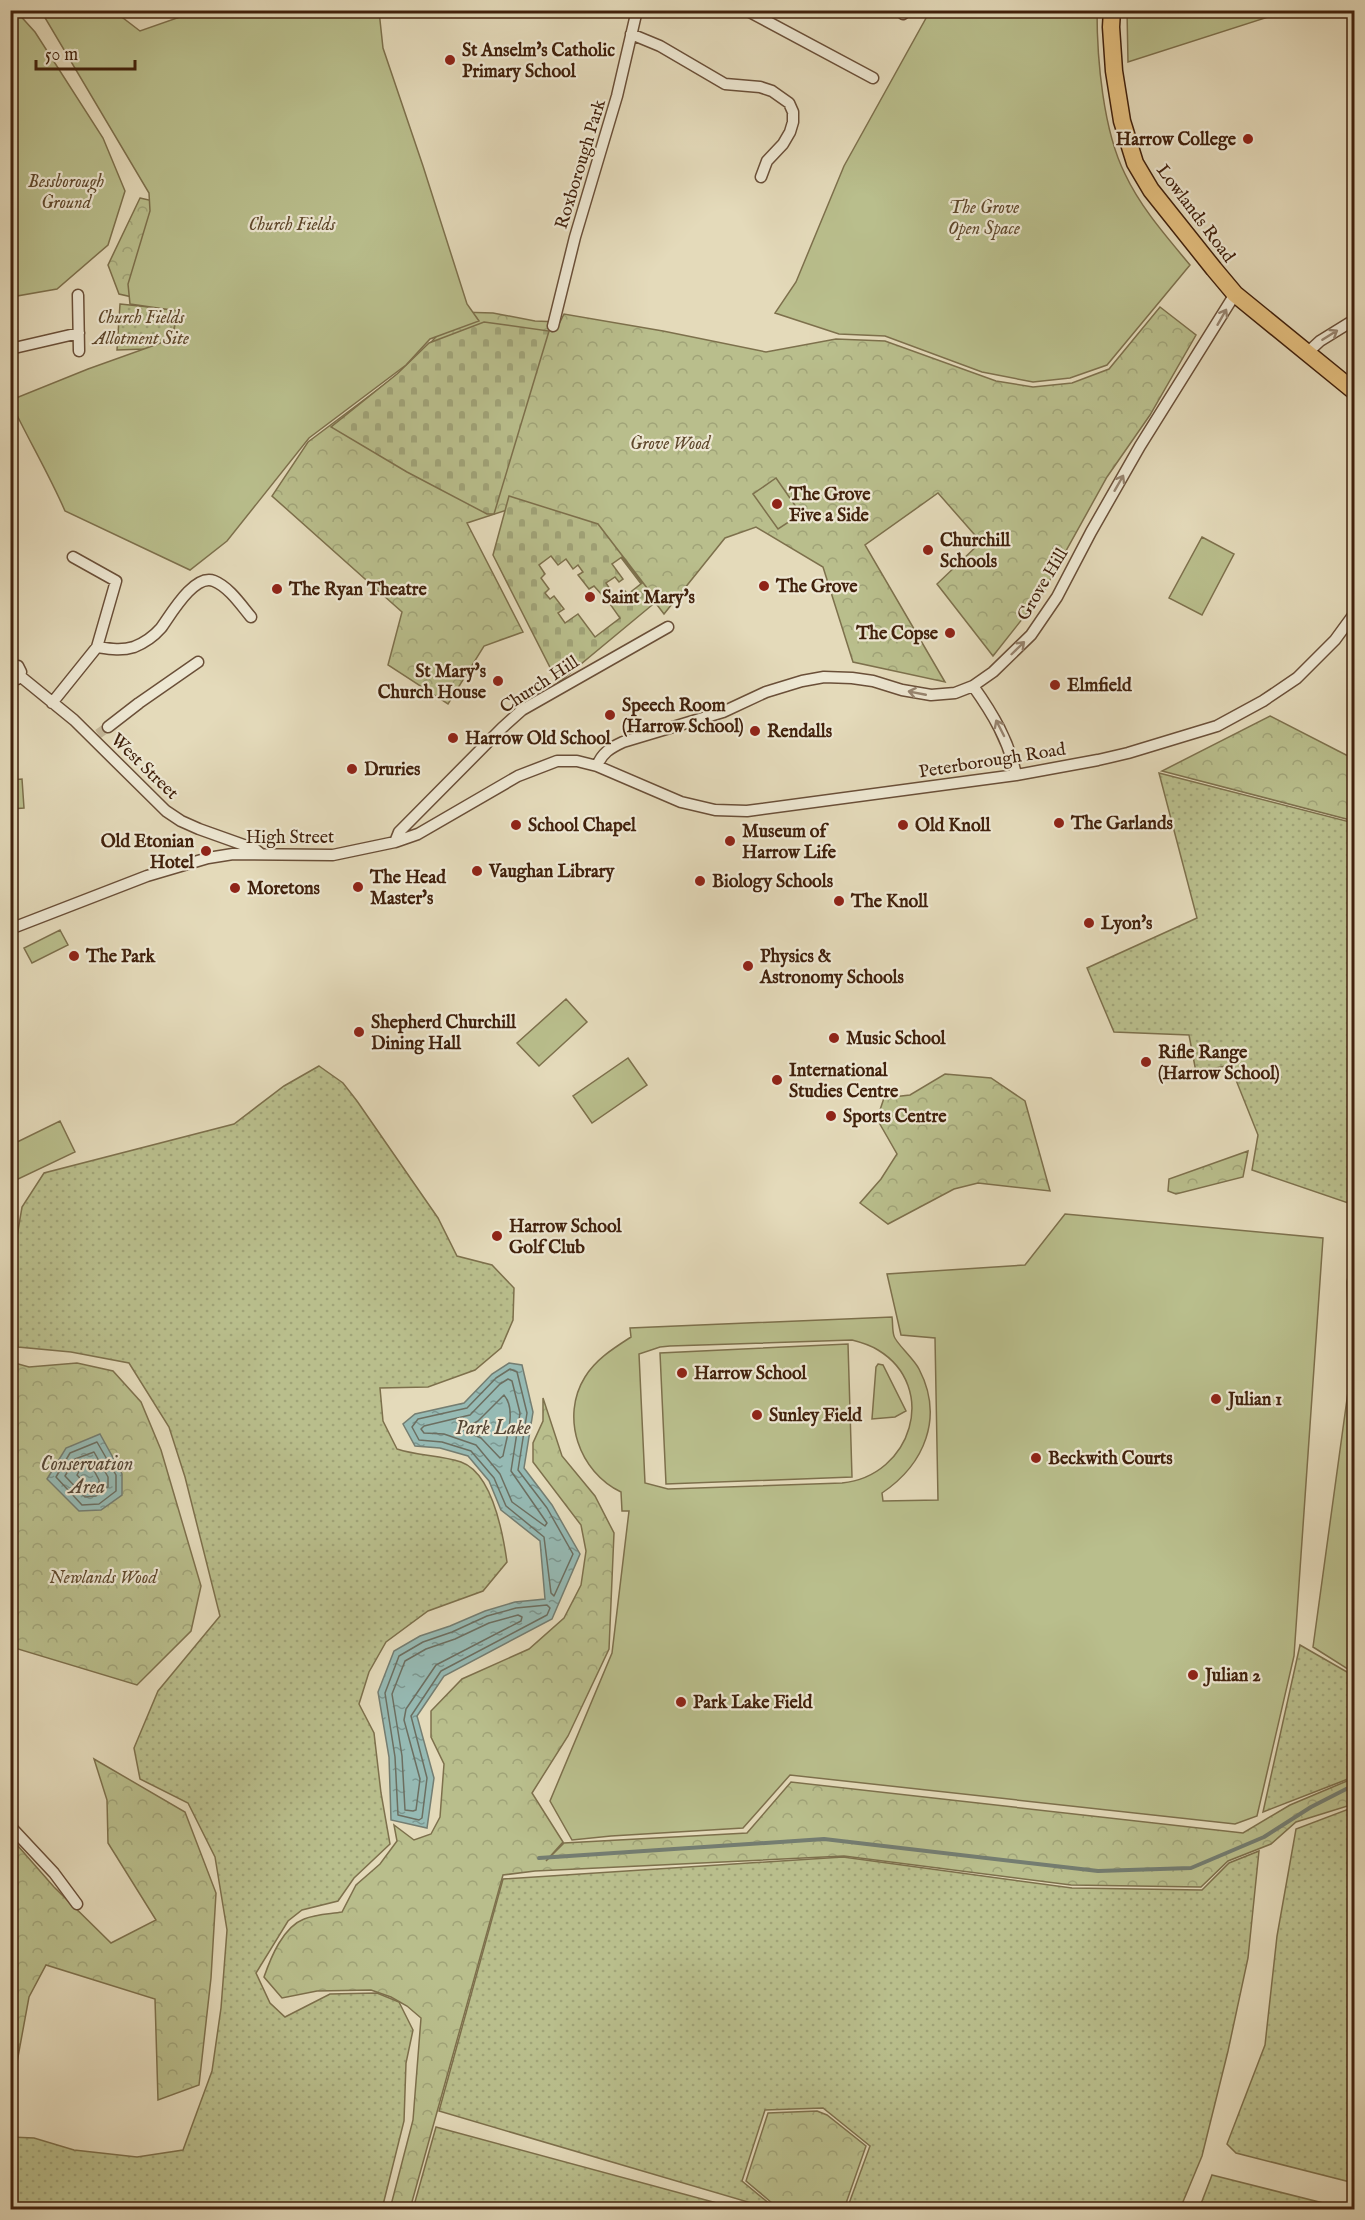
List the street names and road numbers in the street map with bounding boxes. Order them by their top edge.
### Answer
street label: Roxborough Park [551,97,612,232]
street label: Lowlands Road [1150,160,1239,268]
street label: Grove Hill [1013,544,1074,625]
street label: Church Hill [496,651,584,719]
street label: West Street [105,729,183,805]
street label: Peterborough Road [917,738,1068,784]
street label: High Street [246,827,334,850]

